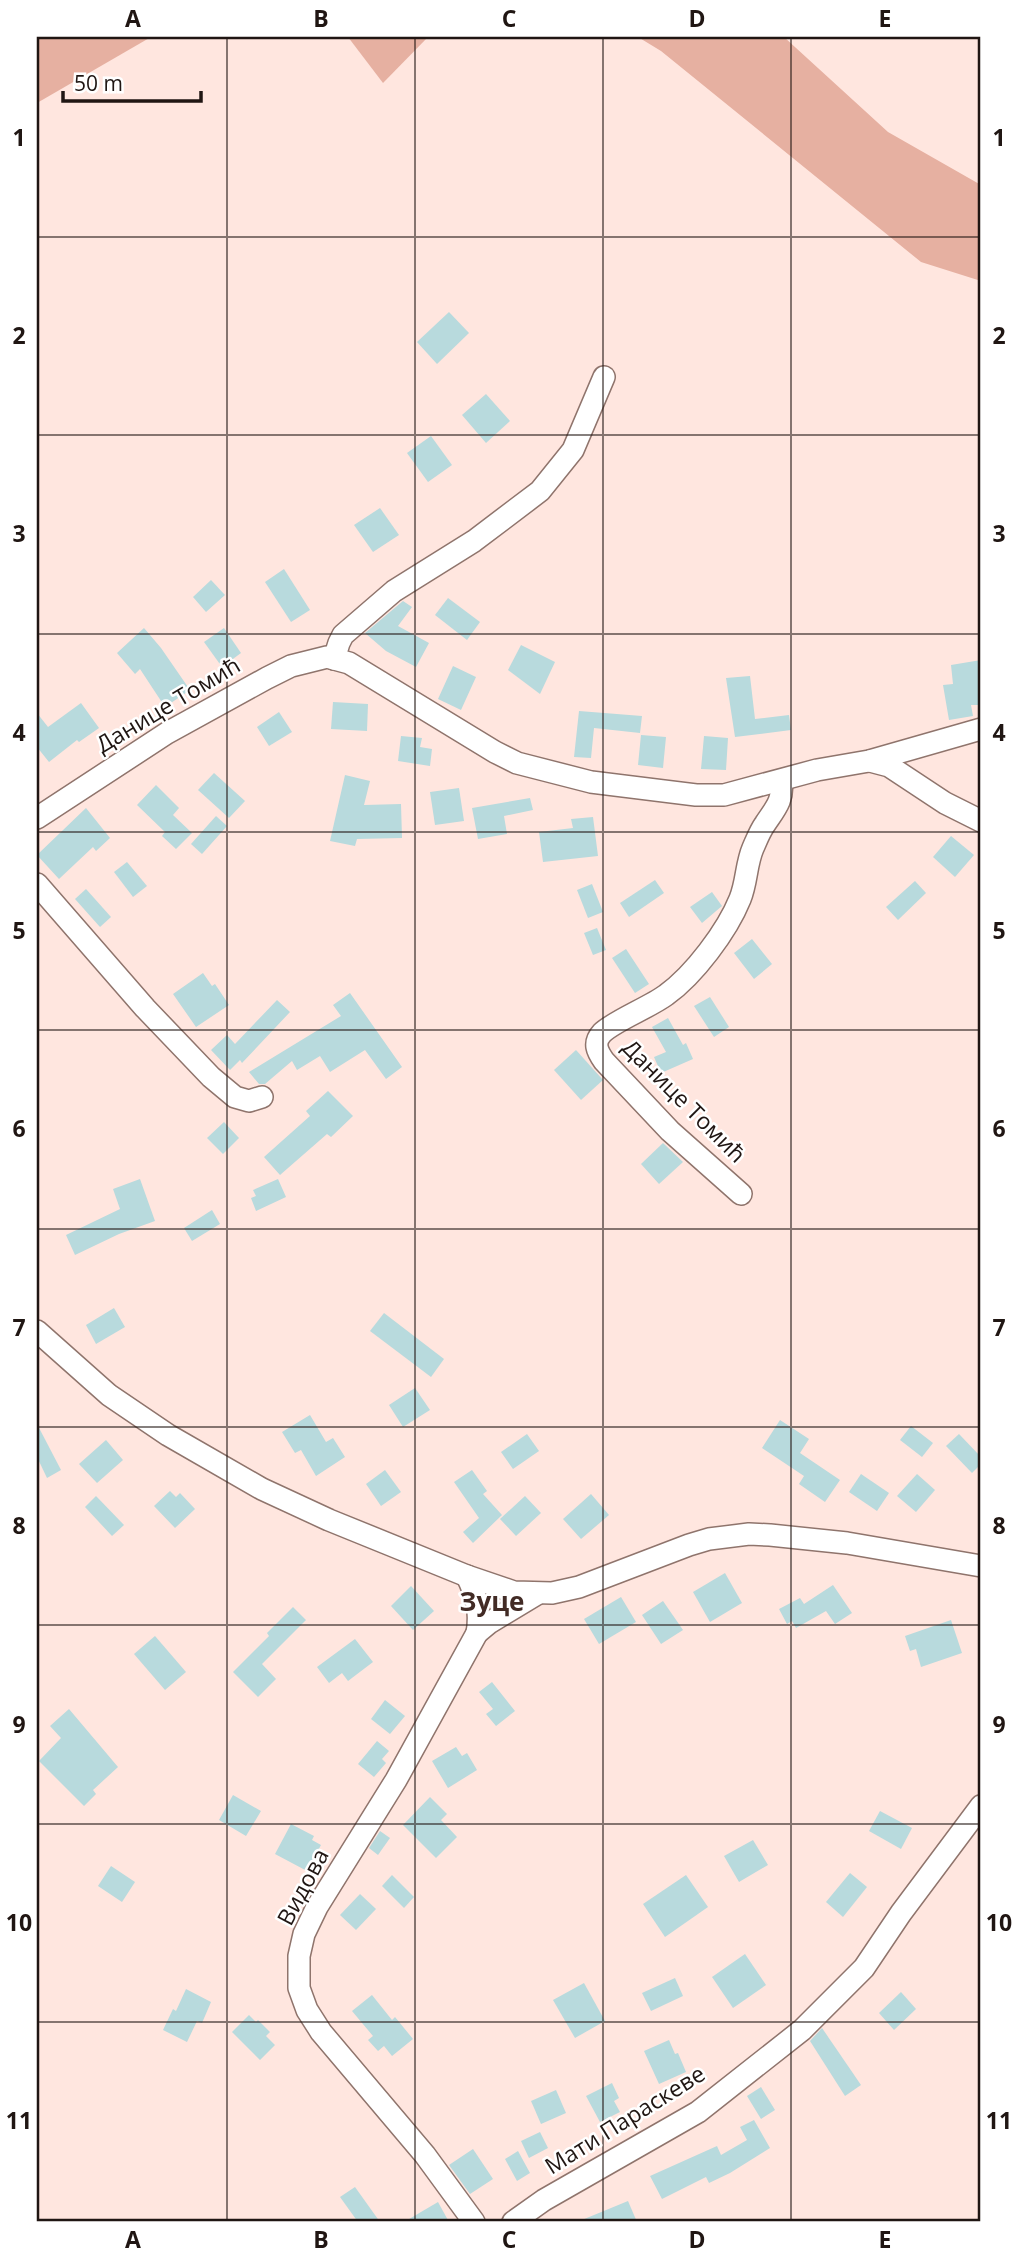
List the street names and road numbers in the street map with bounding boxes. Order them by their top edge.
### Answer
street label: Данице Томић [89,648,246,760]
street label: Данице Томић [616,1031,754,1169]
street label: Видова [269,1843,336,1930]
street label: Мати Параскеве [538,2057,711,2181]

